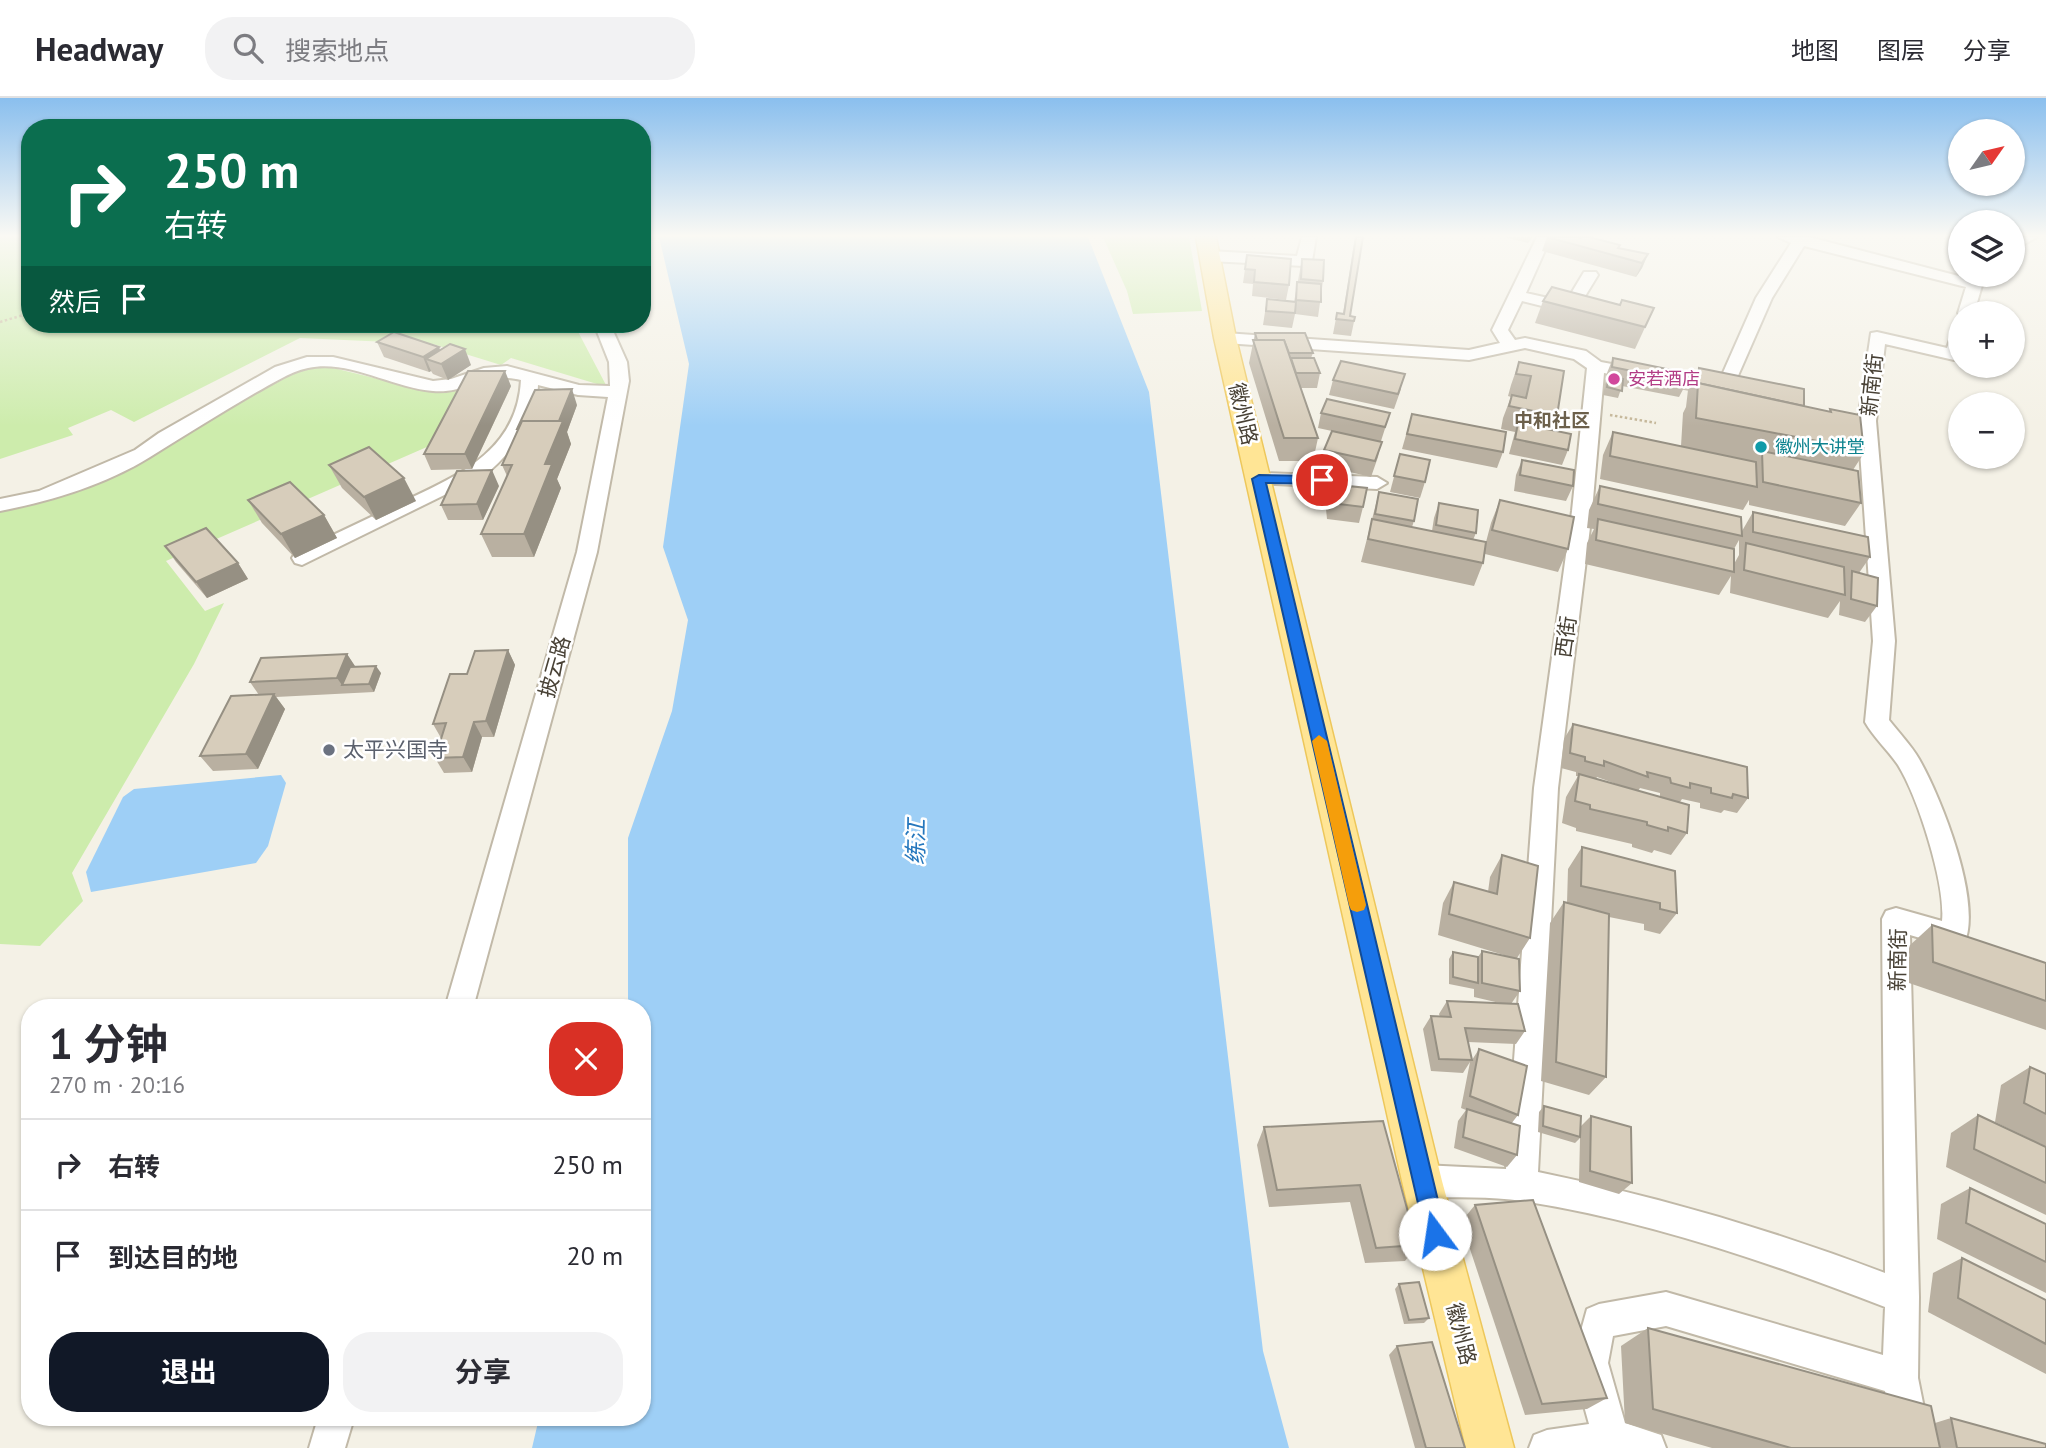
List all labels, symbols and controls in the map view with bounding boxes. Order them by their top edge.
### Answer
search box [205,17,695,80]
text: Headway [35,27,163,70]
icon: search [229,29,267,67]
text: 搜索地点 [285,34,389,67]
text: 地图 [1791,35,1839,66]
text: 图层 [1877,35,1925,66]
text: 分享 [1963,35,2011,66]
north arrow [1948,119,2025,196]
map controls [1948,119,2025,469]
text: 250 m [164,138,299,202]
icon: right [49,147,140,238]
text: 右转 [164,204,228,246]
button: layers [1948,210,2025,287]
icon: arrive [115,280,153,318]
text: 然后 [49,285,101,318]
button: + [1948,301,2025,378]
street label: 新南街 [1855,352,1888,418]
place label: 安若酒店 [1628,367,1700,390]
marker: 安若酒店 [1606,371,1622,387]
street label: 徽州路 [1223,380,1264,448]
button: − [1948,392,2025,469]
district label: 中和社区 [1514,408,1590,432]
place label: 徽州大讲堂 [1775,435,1865,458]
marker: 徽州大讲堂 [1753,439,1769,455]
pin [1292,450,1352,510]
icon: arrive [1303,461,1341,499]
street label: 西街 [1549,614,1582,660]
street label: 披云路 [533,633,576,701]
place label: 太平兴国寺 [343,736,448,763]
marker: 太平兴国寺 [321,742,337,758]
water label: 练江 [901,816,930,865]
street label: 新南街 [1883,928,1912,992]
text: 1 分钟 [49,1016,167,1071]
button: close [549,1022,623,1096]
text: 270 m · 20:16 [49,1070,185,1099]
icon: right [49,1146,87,1184]
text: 250 m [552,1148,623,1181]
text: 右转 [108,1150,160,1183]
position arrow [1398,1197,1472,1271]
icon: arrive [49,1237,87,1275]
text: 20 m [567,1239,623,1272]
text: 到达目的地 [108,1241,238,1274]
street label: 徽州路 [1441,1300,1482,1368]
button: 退出 [49,1332,329,1412]
button: 分享 [343,1332,623,1412]

